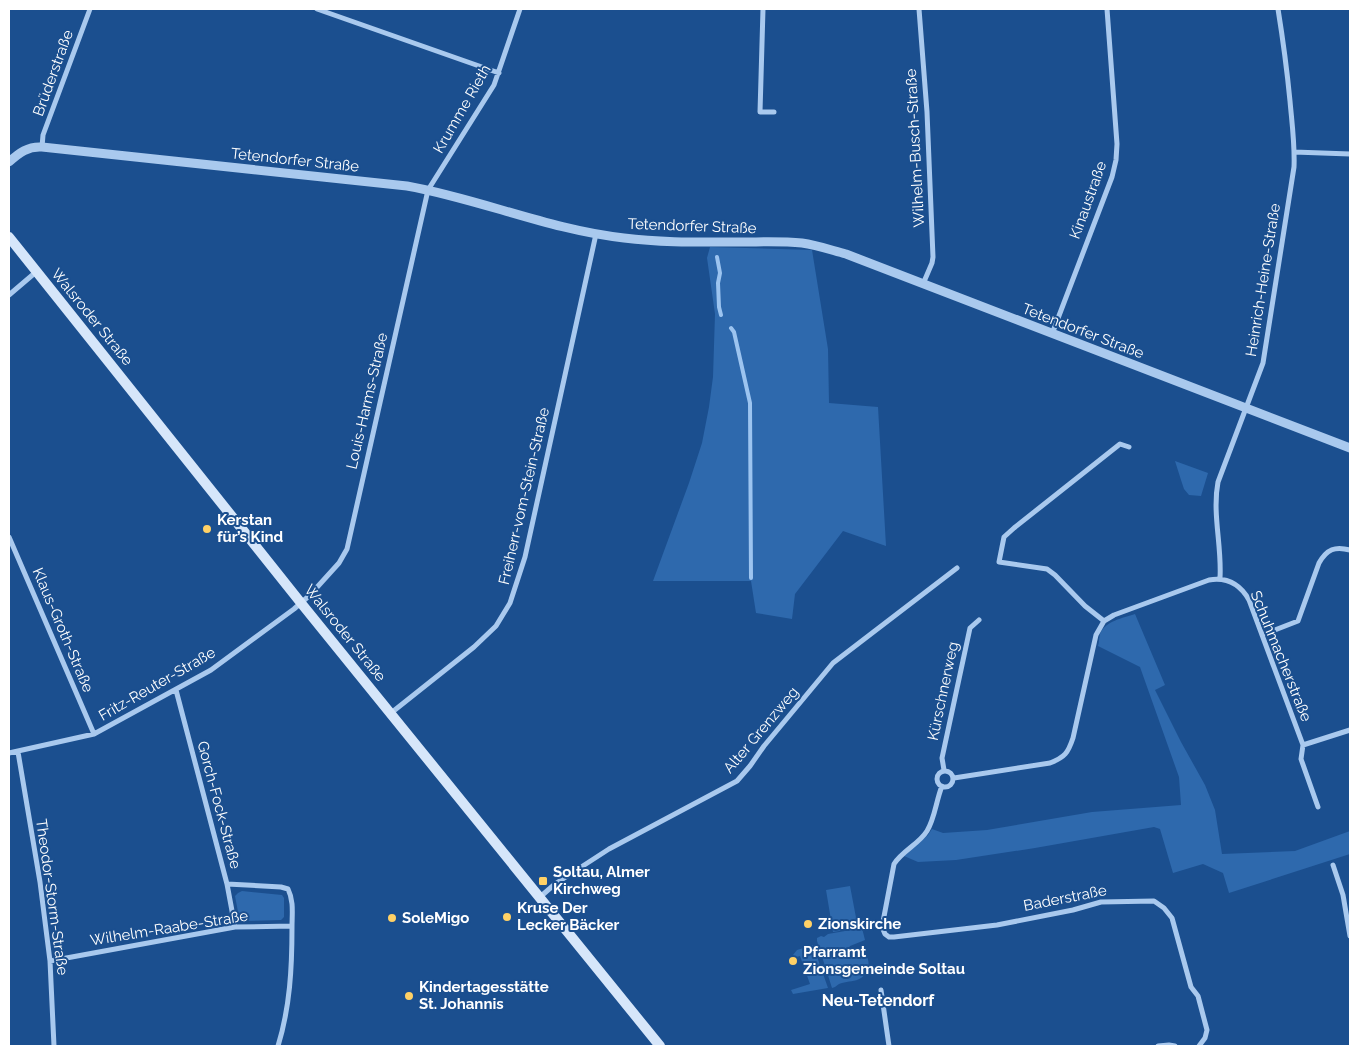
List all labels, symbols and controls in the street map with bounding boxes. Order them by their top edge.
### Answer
street label: Brüderstraße [29,27,77,119]
street label: Krumme Rieth [429,61,495,157]
street label: Wilhelm-Busch-Straße [902,68,928,228]
street label: Tetendorfer Straße [230,144,360,176]
street label: Kinaustraße [1066,158,1110,241]
street label: Heinrich-Heine-Straße [1242,202,1284,358]
street label: Tetendorfer Straße [627,215,757,237]
street label: Walsroder Straße [47,265,137,369]
street label: Tetendorfer Straße [1020,299,1147,363]
street label: Louis-Harms-Straße [343,331,392,471]
street label: Freiherr-vom-Stein-Straße [495,405,553,586]
place label: Kerstan für’s Kind [217,511,284,546]
marker: Kerstan für’s Kind [201,523,213,535]
street label: Klaus-Groth-Straße [29,565,97,695]
street label: Walsroder Straße [300,581,390,685]
street label: Schuhmacherstraße [1247,588,1316,724]
street label: Kürschnerweg [924,640,962,742]
street label: Fritz-Reuter-Straße [95,643,219,725]
street label: Alter Grenzweg [720,683,802,777]
street label: Gorch-Fock-Straße [193,739,245,871]
street label: Theodor-Storm-Straße [32,818,72,976]
place label: Soltau, Almer Kirchweg [553,863,650,898]
marker: Soltau, Almer Kirchweg [537,875,549,887]
street label: Baderstraße [1022,881,1108,915]
place label: Kruse Der Lecker Bäcker [517,899,619,934]
street label: Wilhelm-Raabe-Straße [89,907,249,949]
place label: SoleMigo [402,909,469,927]
marker: Kruse Der Lecker Bäcker [501,911,513,923]
marker: SoleMigo [386,912,398,924]
place label: Zionskirche [818,915,901,933]
marker: Zionskirche [802,918,814,930]
place label: Pfarramt Zionsgemeinde Soltau [803,943,965,978]
marker: Pfarramt Zionsgemeinde Soltau [787,955,799,967]
place label: Kindertagesstätte St. Johannis [419,978,549,1013]
marker: Kindertagesstätte St. Johannis [403,990,415,1002]
district label: Neu-Tetendorf [822,991,935,1010]

